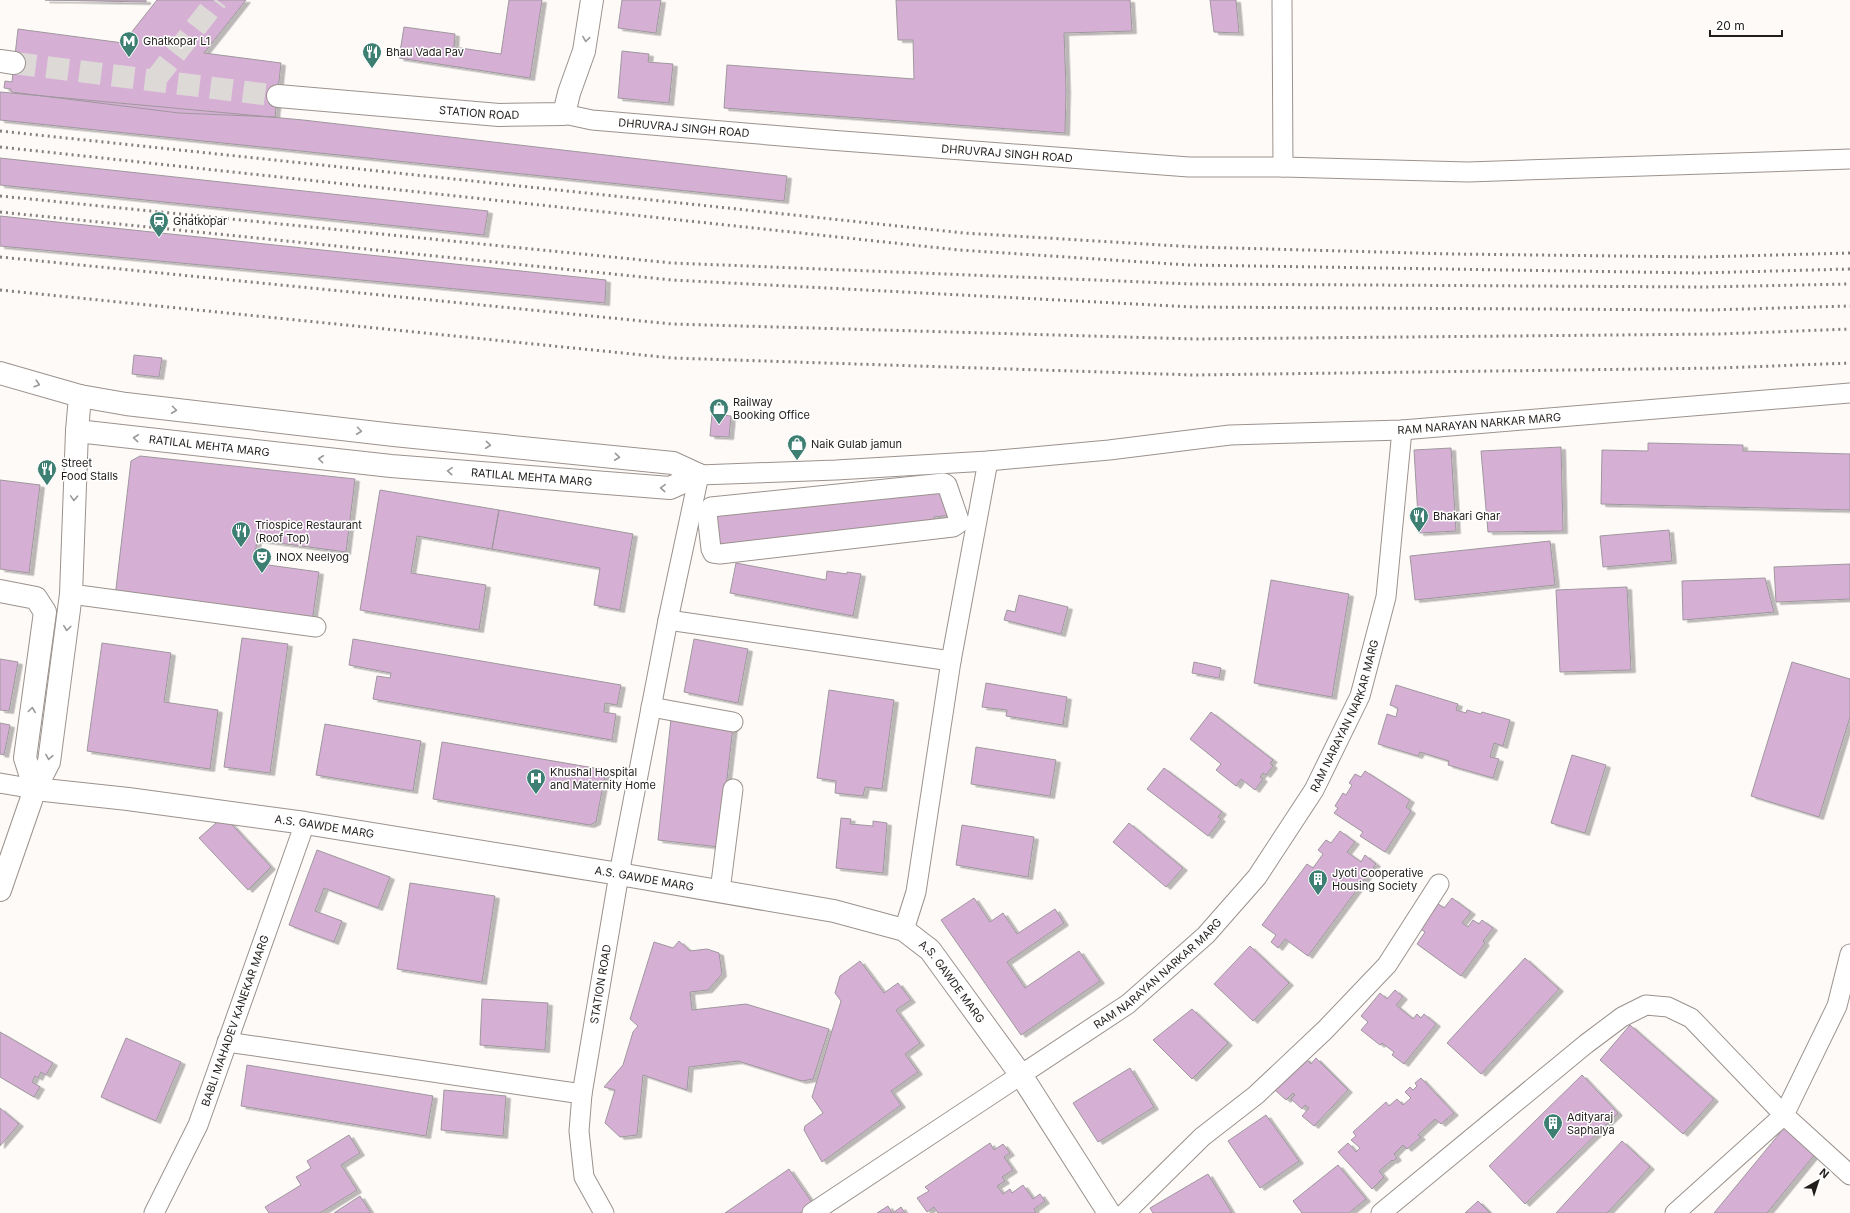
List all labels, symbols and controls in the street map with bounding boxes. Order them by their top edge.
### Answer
scale bar [1710,12,1782,38]
text: 20 m [1716,18,1745,33]
metro station icon: Ghatkopar L1 [118,30,140,58]
place label: Ghatkopar L1 [143,34,210,48]
one-way arrow [582,35,590,42]
restaurant icon: Bhau Vada Pav [361,41,383,69]
place label: Bhau Vada Pav [386,45,464,59]
street label: STATION ROAD [439,103,520,122]
street label: DHRUVRAJ SINGH ROAD [618,115,750,140]
street label: DHRUVRAJ SINGH ROAD [941,141,1073,165]
station icon: Ghatkopar [148,210,170,238]
place label: Ghatkopar [173,214,227,228]
one-way arrow [34,380,41,388]
place label: Railway Booking Office [733,395,810,422]
shop icon: Railway Booking Office [708,397,730,425]
one-way arrow [171,405,177,414]
street label: RAM NARAYAN NARKAR MARG [1397,410,1562,437]
one-way arrow [356,426,362,435]
street label: RATILAL MEHTA MARG [148,432,270,459]
shop icon: Naik Gulab jamun [786,433,808,461]
one-way arrow [133,434,139,443]
place label: Naik Gulab jamun [811,437,902,451]
one-way arrow [485,440,491,449]
one-way arrow [614,453,620,462]
one-way arrow [317,454,324,463]
place label: Street Food Stalls [61,456,118,483]
restaurant icon: Street Food Stalls [36,458,58,486]
street label: RATILAL MEHTA MARG [471,465,593,489]
one-way arrow [447,466,453,475]
one-way arrow [660,483,666,492]
one-way arrow [70,495,79,501]
restaurant icon: Bhakari Ghar [1408,505,1430,533]
place label: Bhakari Ghar [1433,509,1500,523]
place label: Triospice Restaurant (Roof Top) [255,518,362,545]
restaurant icon: Triospice Restaurant (Roof Top) [230,520,252,548]
theatre icon: INOX Neelyog [251,546,273,574]
place label: INOX Neelyog [276,550,349,564]
one-way arrow [62,625,71,631]
street label: RAM NARAYAN NARKAR MARG [1307,638,1382,794]
one-way arrow [27,707,36,713]
one-way arrow [46,754,54,760]
place label: Khushal Hospital and Maternity Home [550,765,656,792]
hospital icon: Khushal Hospital and Maternity Home [525,767,547,795]
street label: A.S. GAWDE MARG [274,812,375,841]
street label: A.S. GAWDE MARG [594,863,695,894]
place label: Jyoti Cooperative Housing Society [1332,866,1424,893]
building icon: Jyoti Cooperative Housing Society [1307,868,1329,896]
street label: RAM NARAYAN NARKAR MARG [1091,915,1225,1032]
street label: BABLI MAHADEV KANEKAR MARG [198,933,272,1108]
street label: A.S. GAWDE MARG [916,937,988,1026]
street label: STATION ROAD [587,943,614,1025]
place label: Adityaraj Saphalya [1567,1110,1615,1137]
building icon: Adityaraj Saphalya [1542,1112,1564,1140]
north arrow [1798,1161,1838,1201]
text: N [1817,1165,1832,1181]

